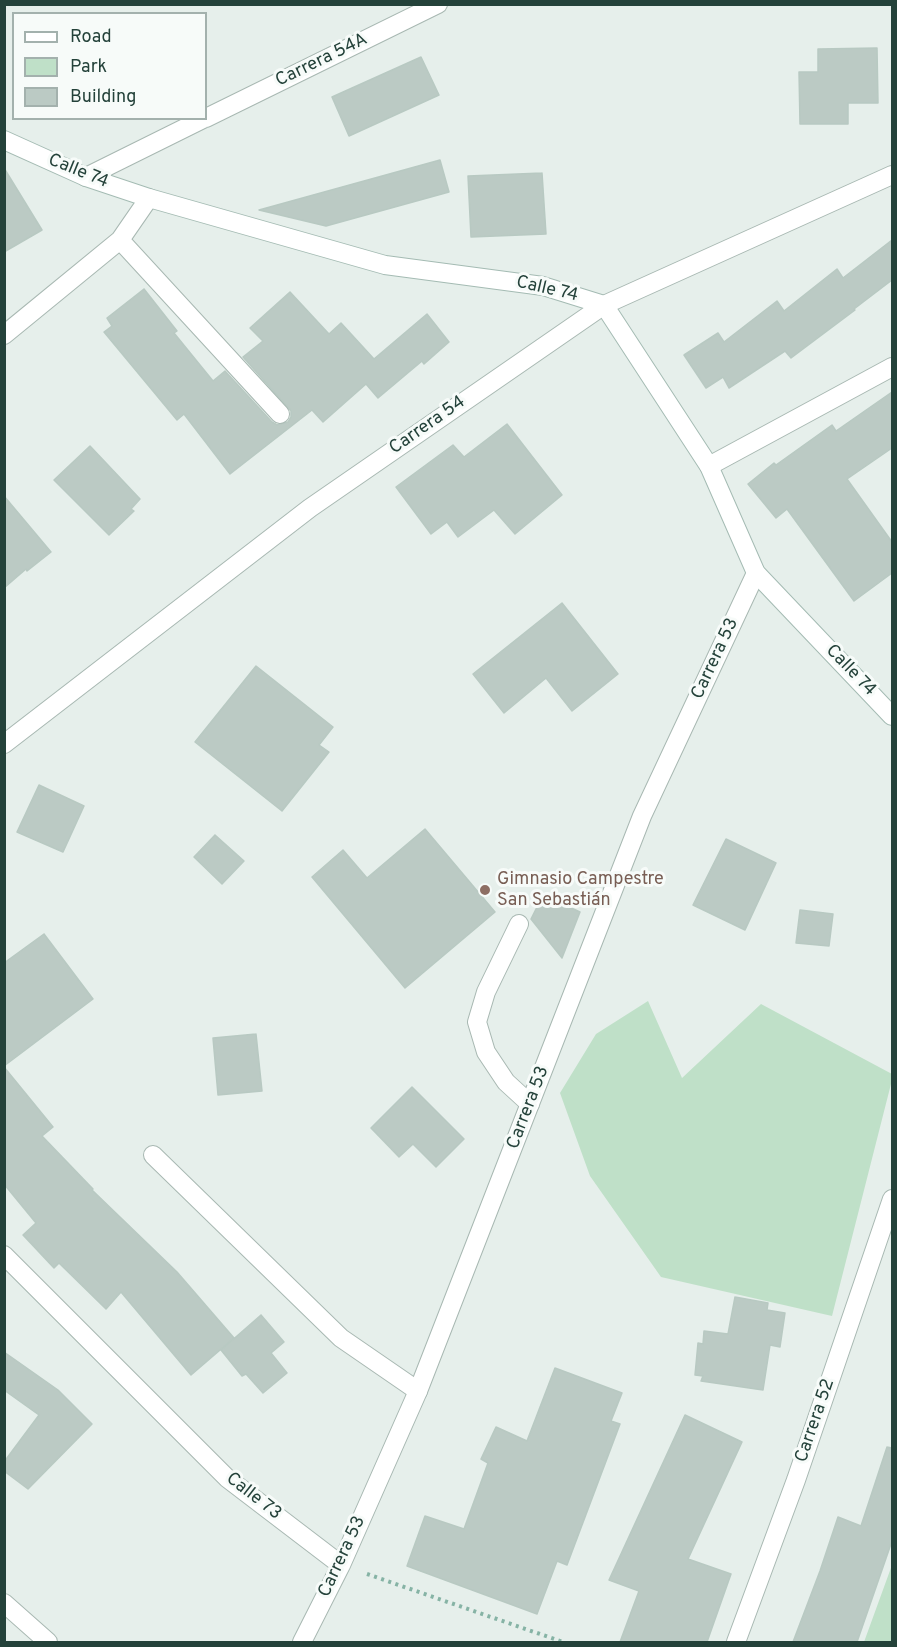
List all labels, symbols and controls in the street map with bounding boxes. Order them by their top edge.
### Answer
legend [12,12,207,120]
text: Road [70,26,112,49]
street label: Carrera 54A [272,29,372,93]
text: Park [70,56,107,79]
text: Building [70,86,136,109]
street label: Calle 74 [45,150,111,194]
street label: Calle 74 [514,272,580,308]
street label: Carrera 54 [386,392,470,460]
street label: Carrera 53 [688,615,744,703]
street label: Calle 74 [820,641,880,701]
place label: Gimnasio Campestre San Sebastián [497,869,664,912]
marker: Gimnasio Campestre San Sebastián [478,883,492,897]
street label: Carrera 53 [503,1064,555,1152]
street label: Carrera 52 [792,1376,840,1466]
street label: Calle 73 [221,1469,285,1525]
street label: Carrera 53 [315,1513,371,1601]

